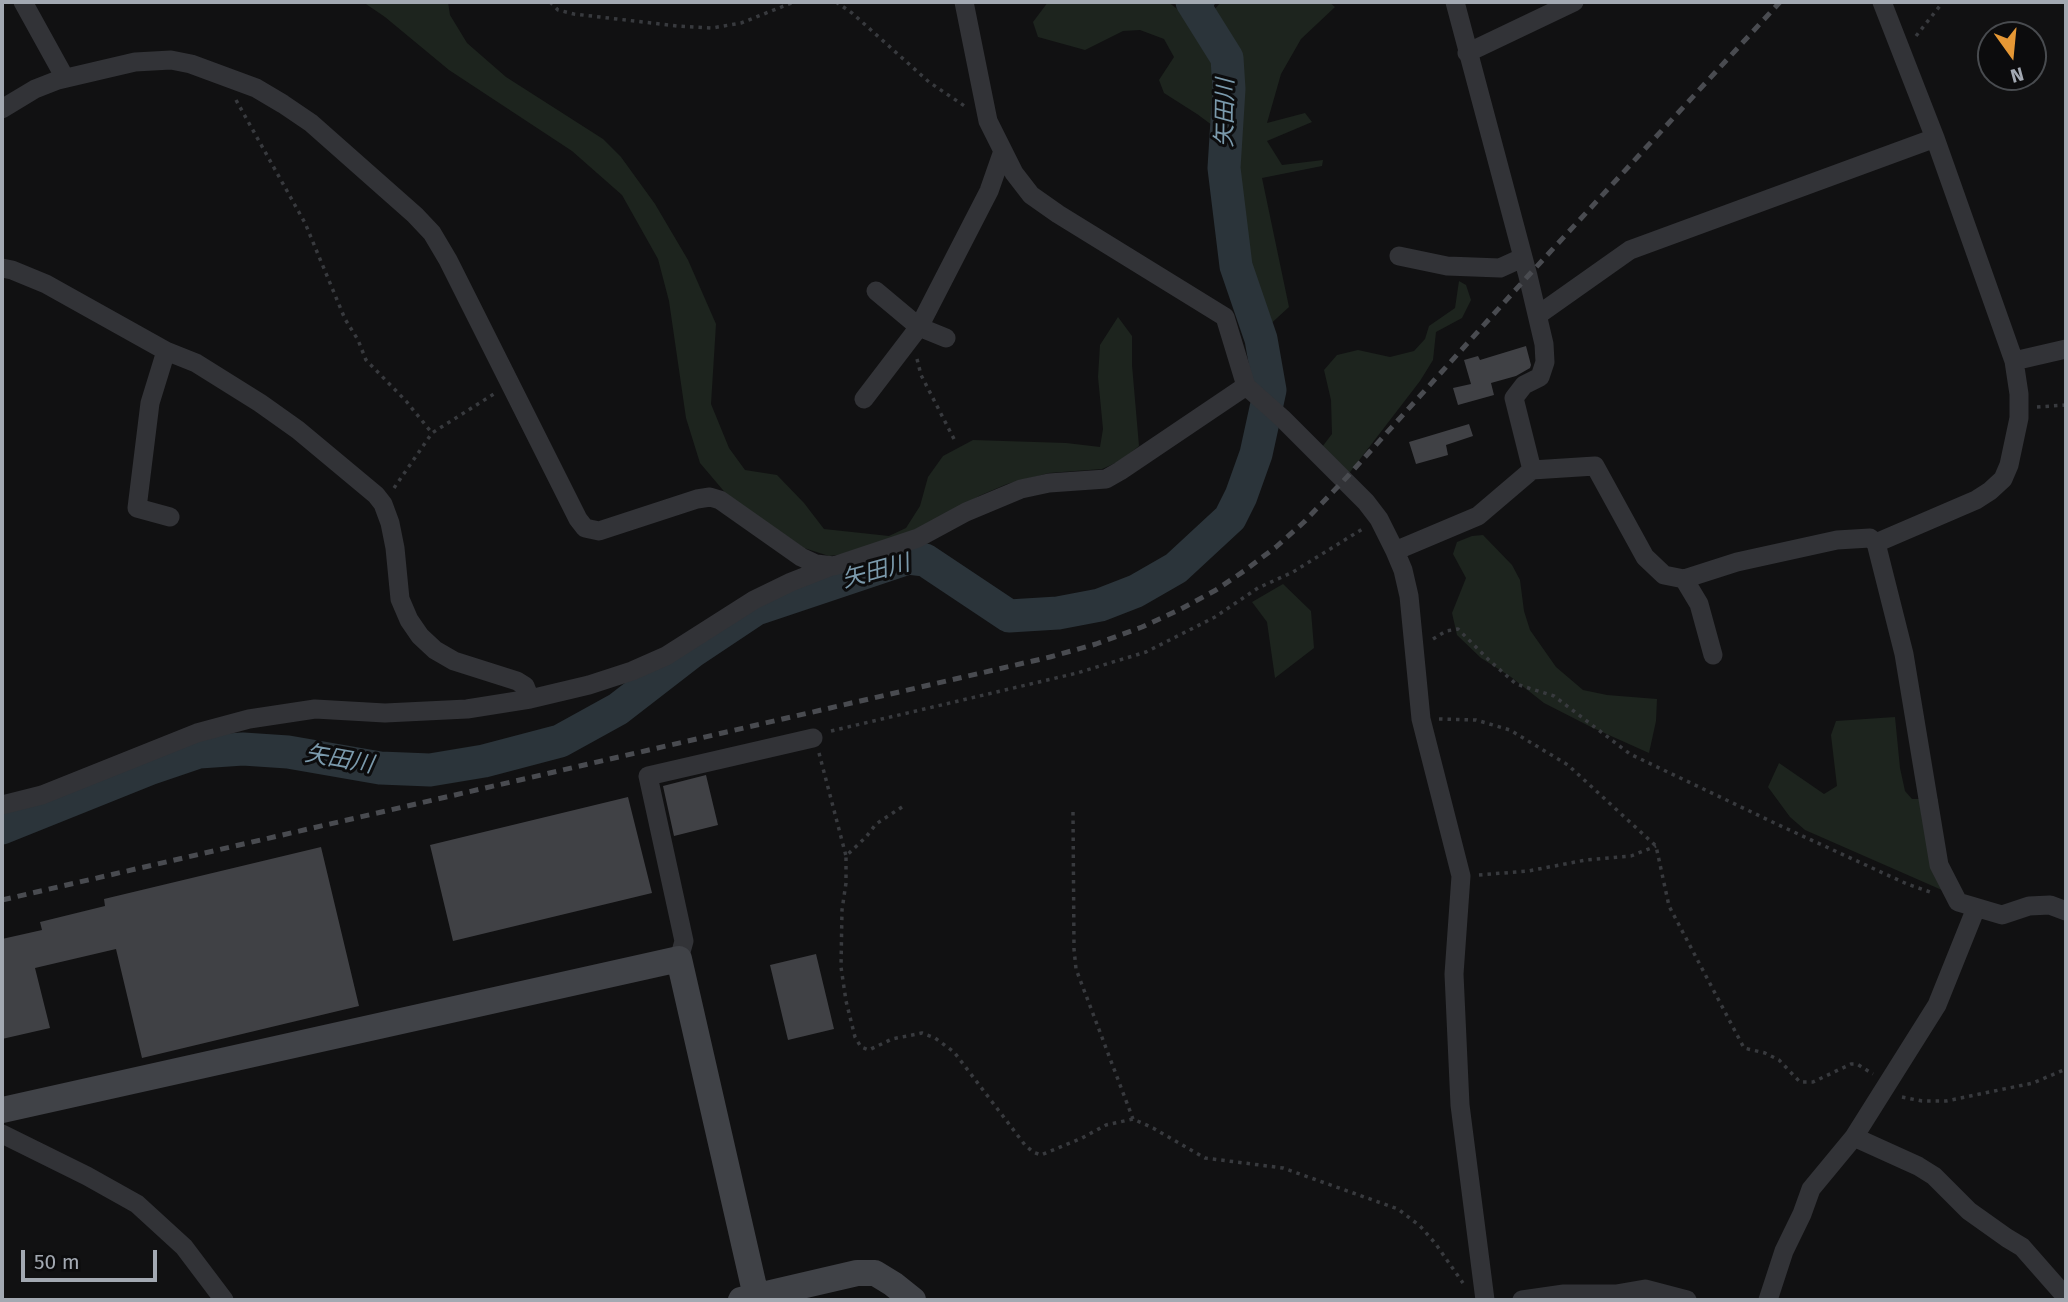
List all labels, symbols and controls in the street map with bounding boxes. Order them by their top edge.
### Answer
north arrow [1977,21,2047,91]
text: N [2008,62,2026,88]
water label: 矢田川 [1212,78,1240,148]
water label: 矢田川 [839,550,913,594]
water label: 矢田川 [303,740,375,780]
scale bar [24,1236,161,1280]
text: 50 m [34,1249,80,1275]

